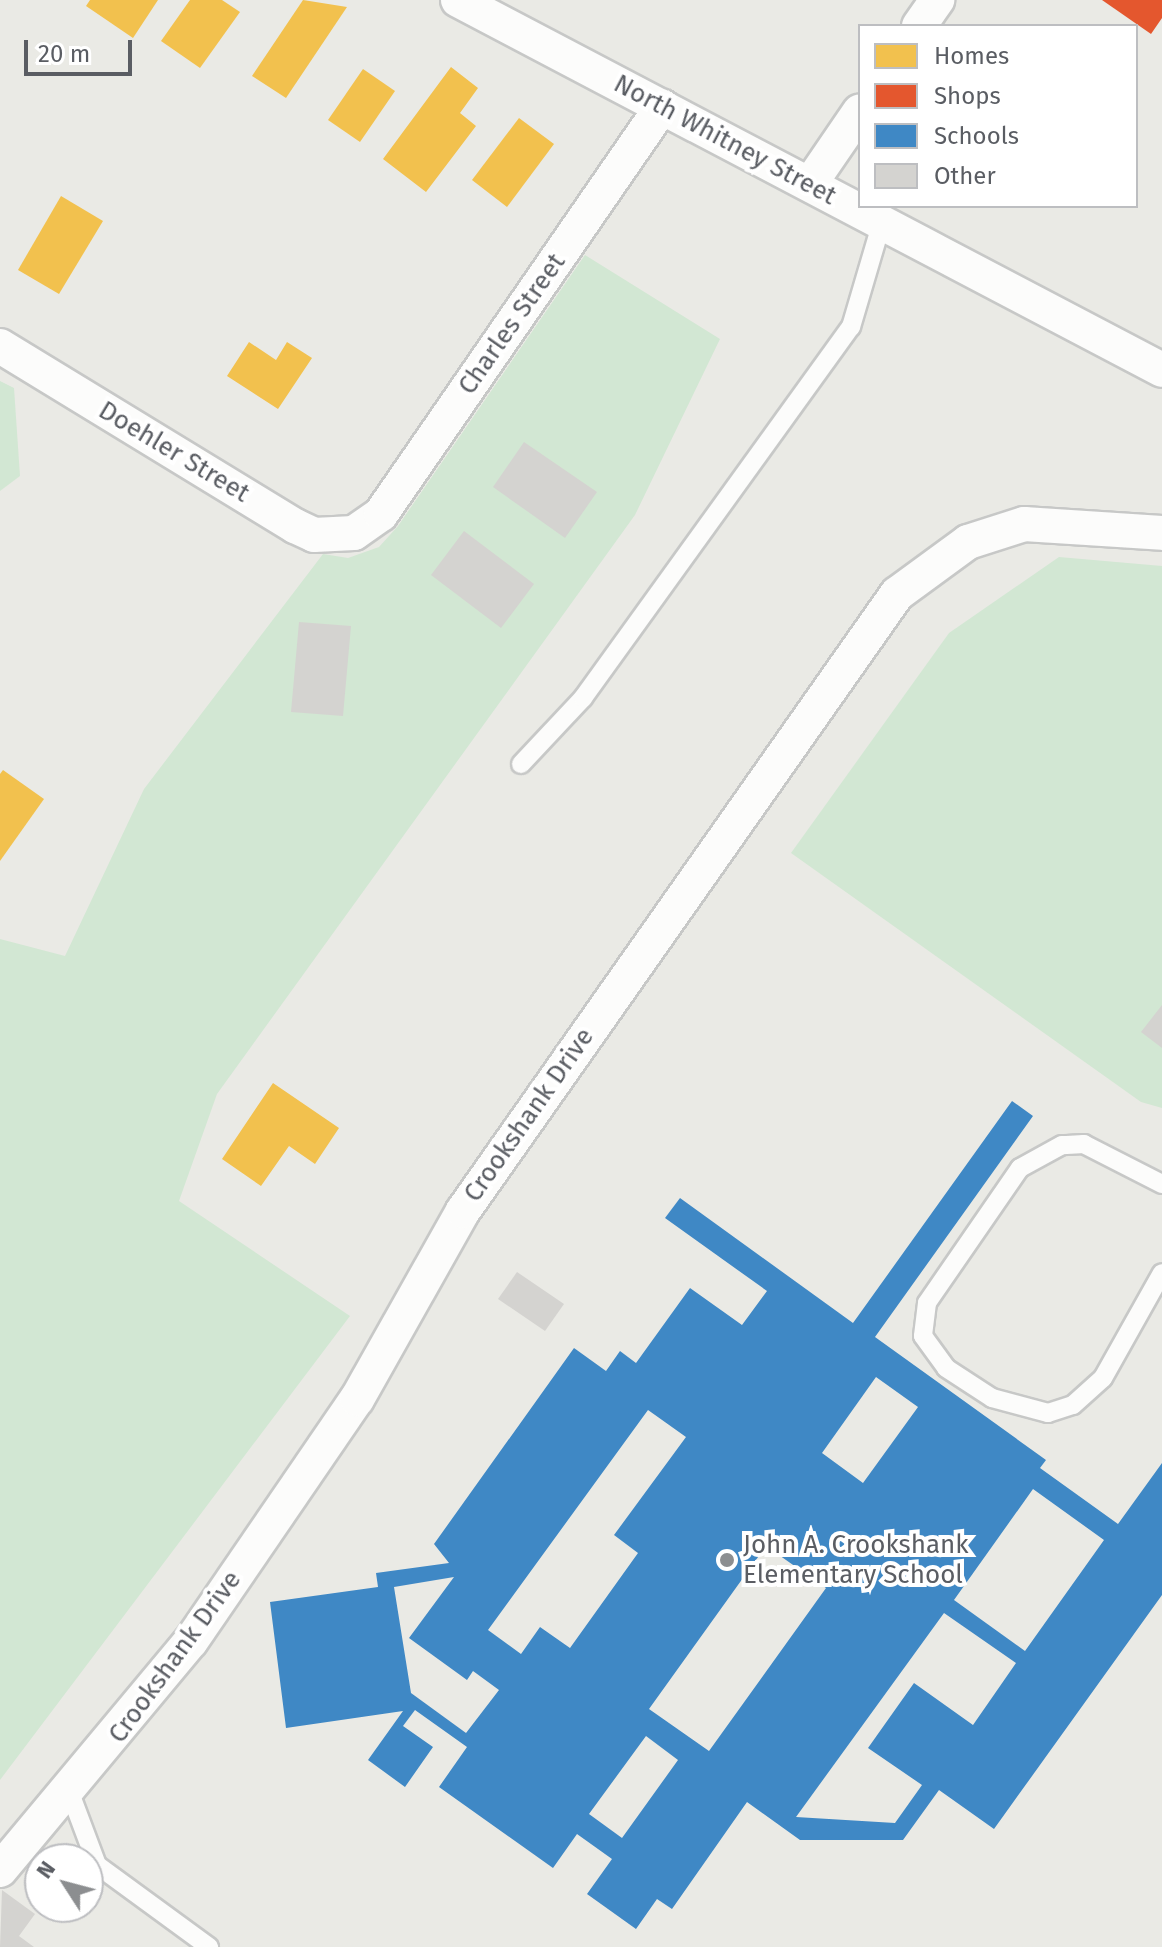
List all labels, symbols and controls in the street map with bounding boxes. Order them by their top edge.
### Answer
scale bar [28,24,136,74]
legend [858,24,1138,208]
text: 20 m [38,40,90,68]
text: Homes [934,42,1009,70]
street label: North Whitney Street [608,68,842,212]
text: Shops [934,82,1001,110]
text: Schools [934,122,1019,150]
text: Other [934,162,996,190]
street label: Charles Street [452,247,572,401]
street label: Doehler Street [93,395,255,509]
street label: Crookshank Drive [457,1022,601,1208]
place label: John A. Crookshank Elementary School [743,1529,969,1590]
marker: John A. Crookshank Elementary School [718,1551,736,1569]
street label: Crookshank Drive [102,1565,248,1749]
north arrow [24,1843,104,1923]
text: N [31,1856,61,1884]

